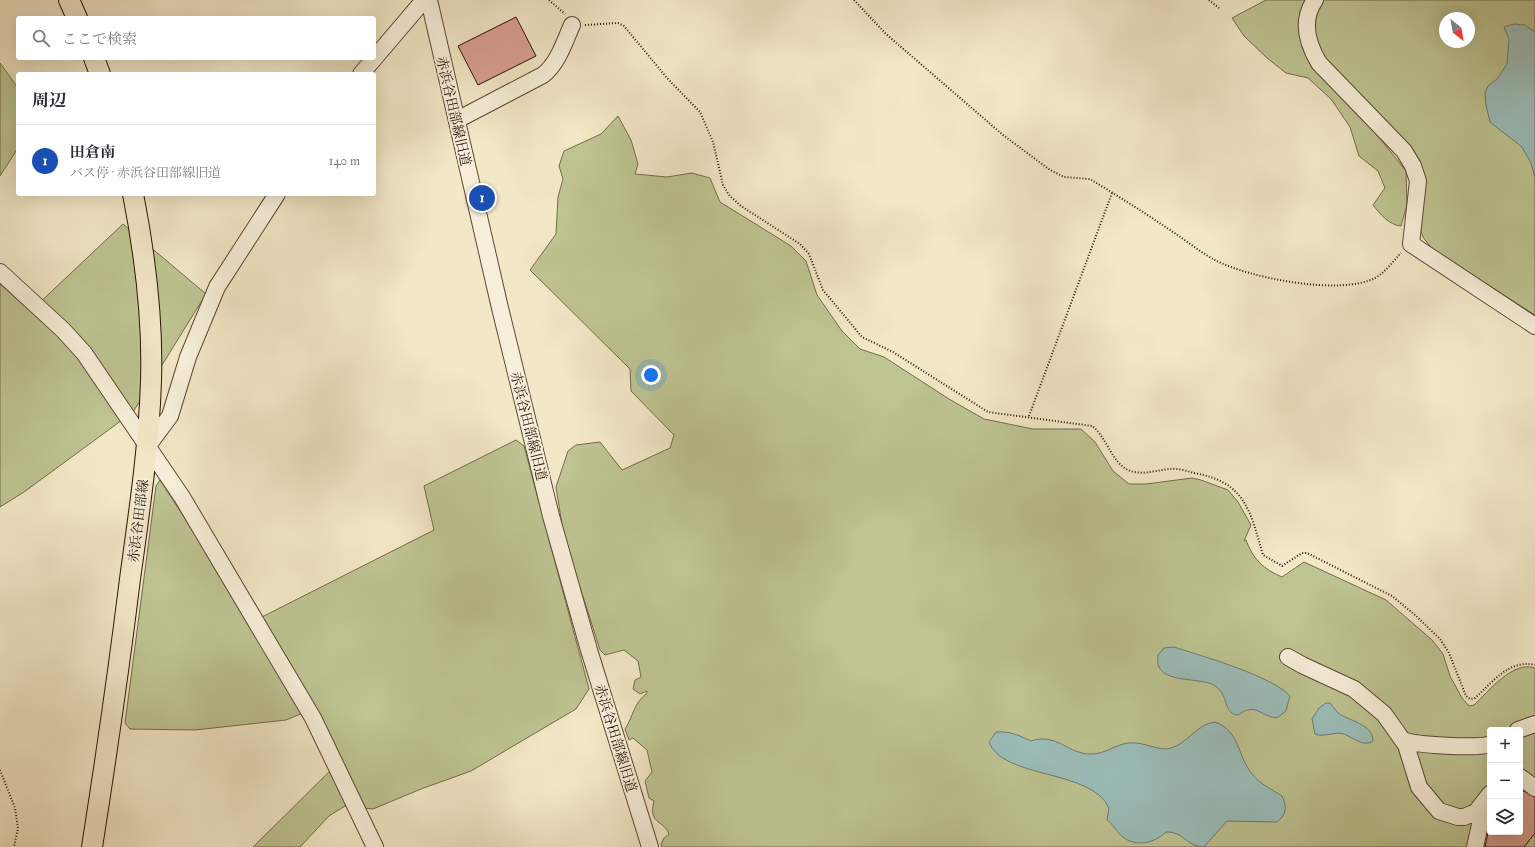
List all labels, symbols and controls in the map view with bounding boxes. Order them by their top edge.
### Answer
north arrow [1439,12,1475,48]
search box [16,16,376,60]
icon: search [30,27,52,49]
text: ここで検索 [62,30,137,49]
street label: 赤浜谷田部線旧道 [433,55,474,168]
text: 周辺 [32,90,66,111]
text: 田倉南 [70,143,115,162]
text: 1 [43,153,47,169]
text: 140 m [329,153,360,169]
text: バス停 · 赤浜谷田部線旧道 [70,165,221,181]
pin: 1 [469,183,495,213]
your location [641,365,661,385]
street label: 赤浜谷田部線旧道 [507,370,550,483]
street label: 赤浜谷田部線 [125,478,152,564]
street label: 赤浜谷田部線旧道 [591,682,640,794]
map controls [1487,727,1523,835]
button: + [1487,727,1523,763]
button: − [1487,763,1523,799]
button: layers [1487,799,1523,835]

